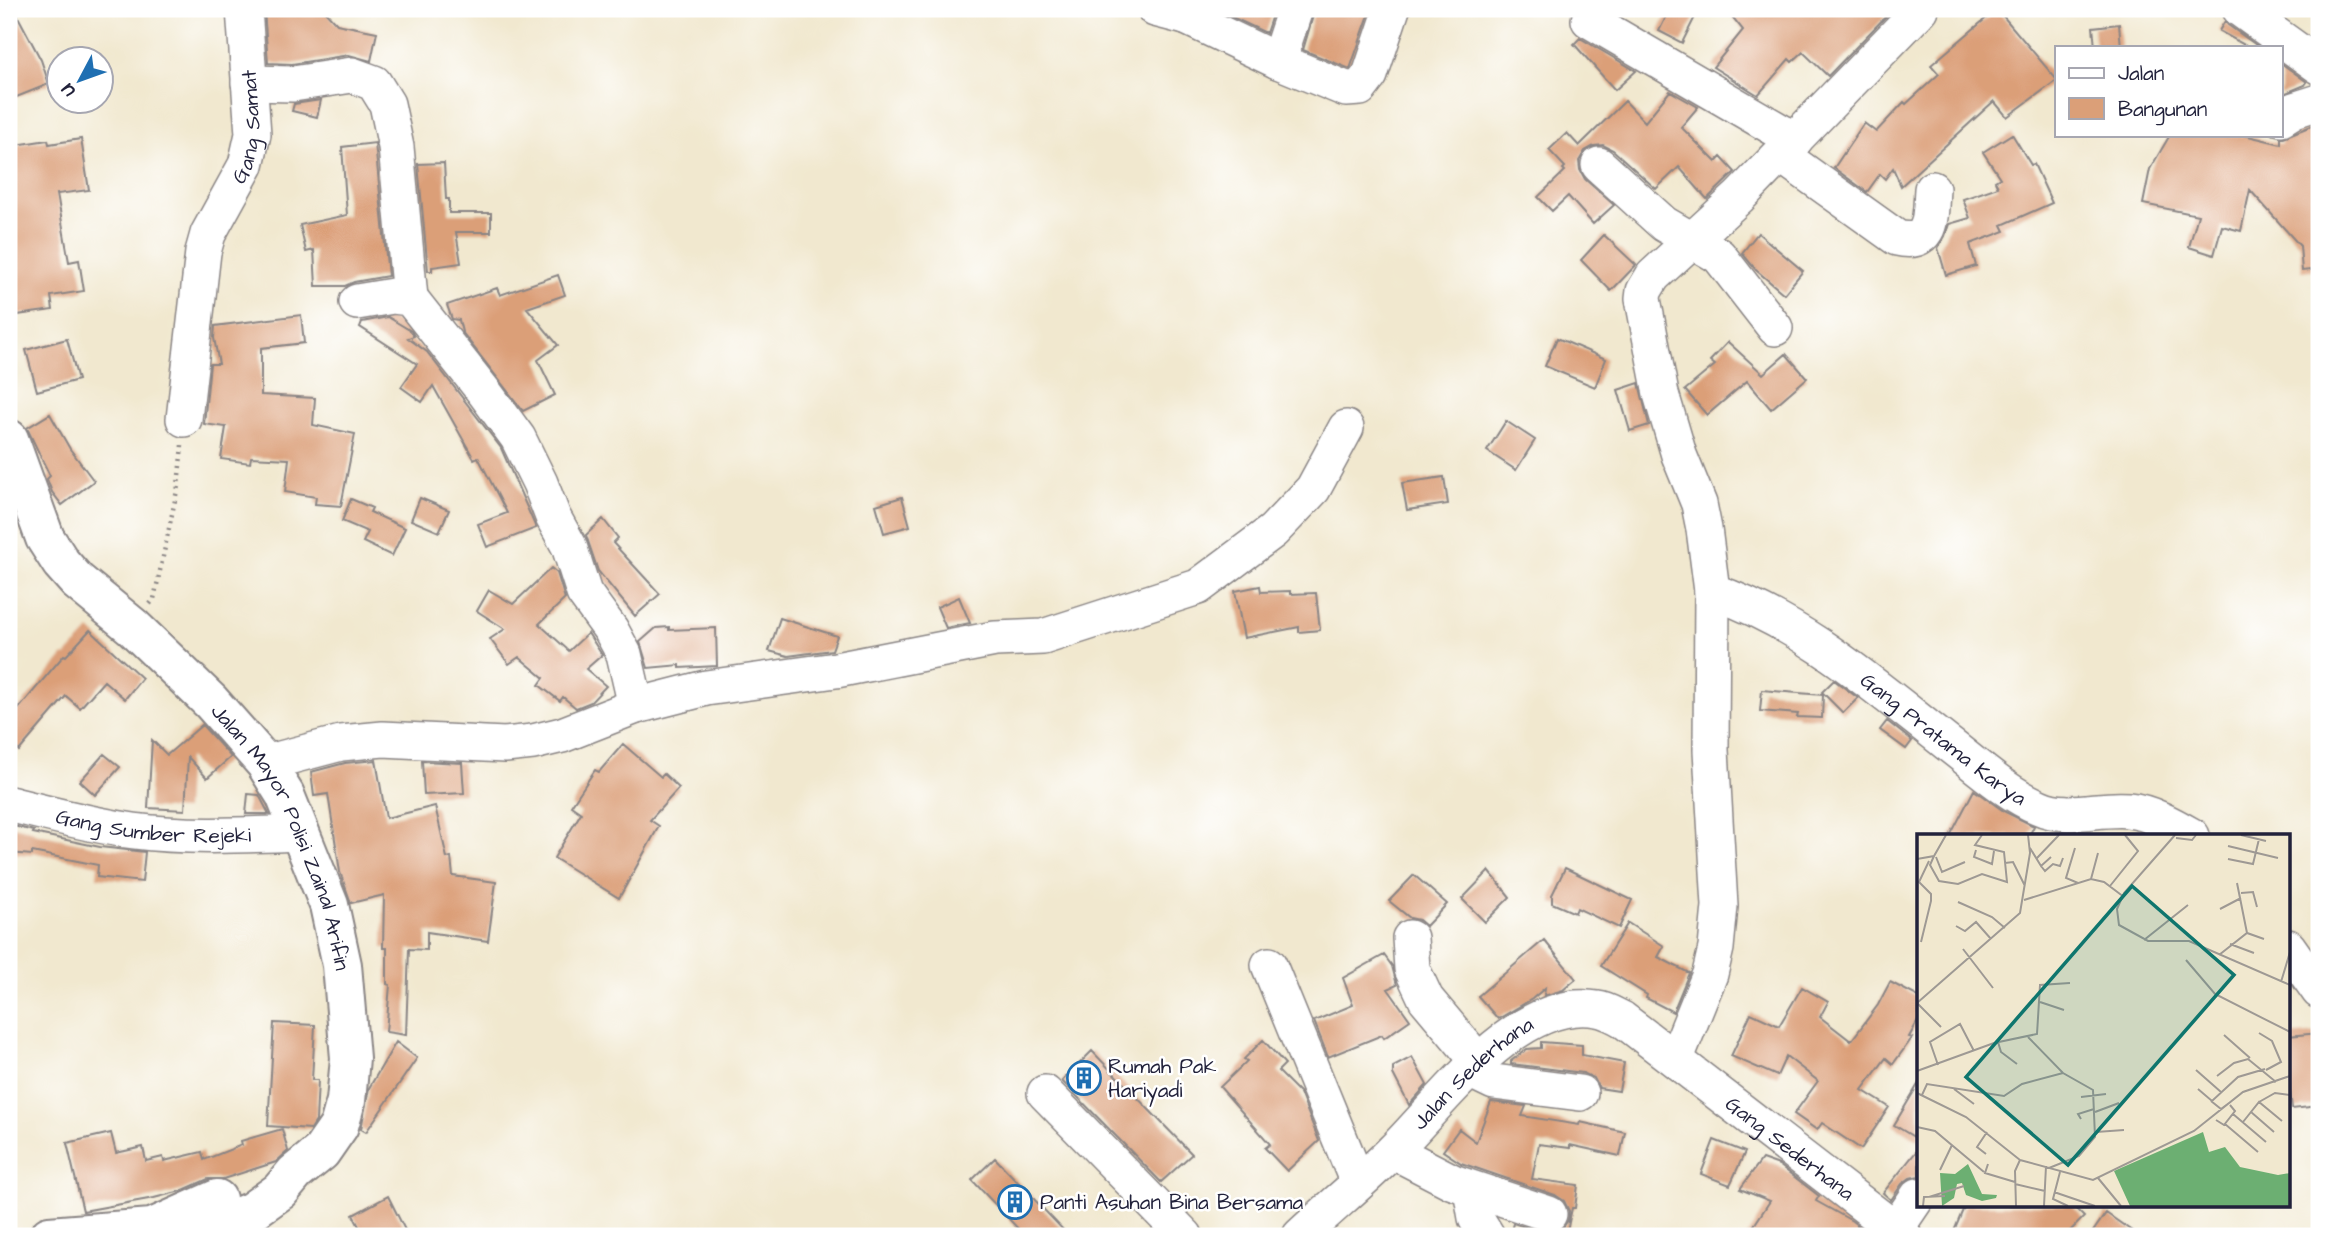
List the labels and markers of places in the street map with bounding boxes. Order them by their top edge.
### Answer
place label: Rumah Pak Hariyadi [1108,1052,1217,1107]
building icon: Rumah Pak Hariyadi [1065,1059,1103,1097]
building icon: Panti Asuhan Bina Bersama [996,1183,1034,1221]
place label: Panti Asuhan Bina Bersama [1040,1188,1303,1217]

